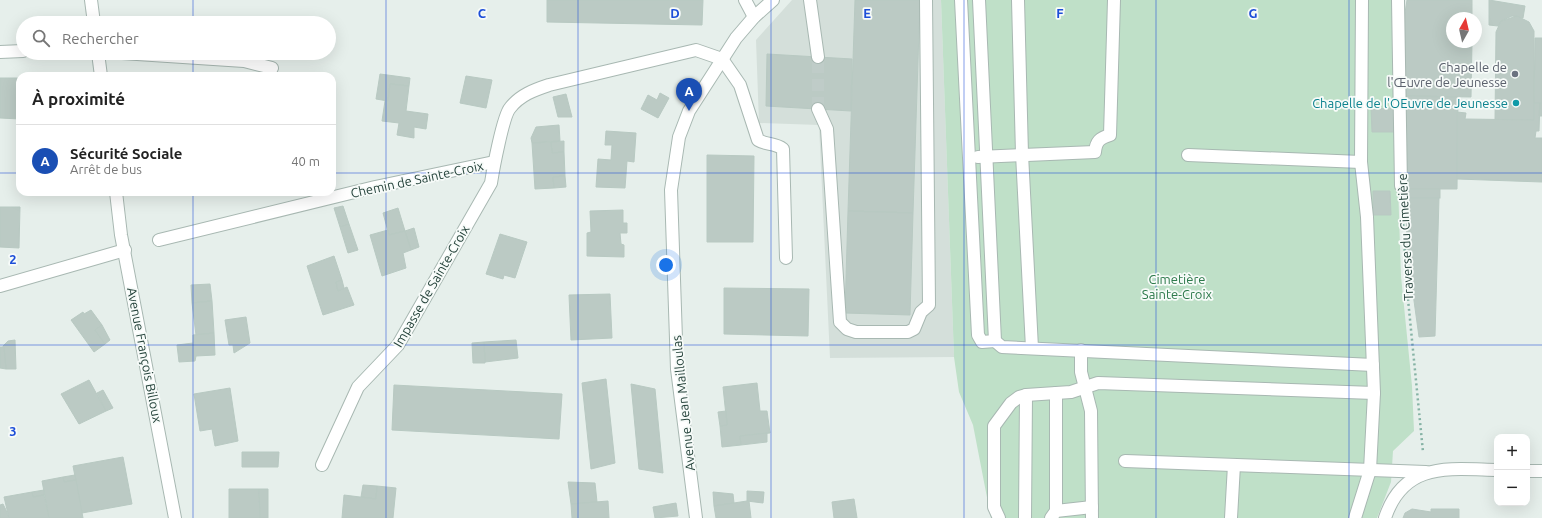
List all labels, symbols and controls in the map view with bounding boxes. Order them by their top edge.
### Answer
text: C [478,6,487,20]
text: D [670,6,680,20]
text: E [863,6,871,20]
text: F [1056,6,1064,20]
text: G [1249,6,1258,20]
north arrow [1446,12,1482,48]
search box [16,16,336,60]
icon: search [30,27,52,49]
text: Rechercher [62,30,139,47]
place label: Chapelle de l'Œuvre de Jeunesse [1387,60,1507,89]
marker: Chapelle de l'Œuvre de Jeunesse [1510,69,1520,79]
pin: A [676,78,702,111]
text: À proximité [32,89,125,108]
place label: Chapelle de l'OEuvre de Jeunesse [1312,96,1508,110]
marker: Chapelle de l'OEuvre de Jeunesse [1511,98,1521,108]
text: Sécurité Sociale [70,145,182,162]
text: A [40,154,50,168]
text: 40 m [291,154,320,168]
street label: Chemin de Sainte-Croix [349,158,485,200]
text: Arrêt de bus [70,162,142,176]
street label: Traverse du Cimetière [1395,173,1415,301]
street label: Impasse de Sainte-Croix [390,222,472,349]
text: 2 [9,252,17,266]
your location [656,255,676,275]
park label: Cimetière Sainte-Croix [1142,272,1213,301]
street label: Avenue François Billoux [125,286,165,424]
street label: Avenue Jean Mailloulas [669,334,697,471]
text: 3 [9,424,17,438]
map controls [1494,434,1530,506]
button: + [1494,434,1530,470]
button: − [1494,470,1530,506]

